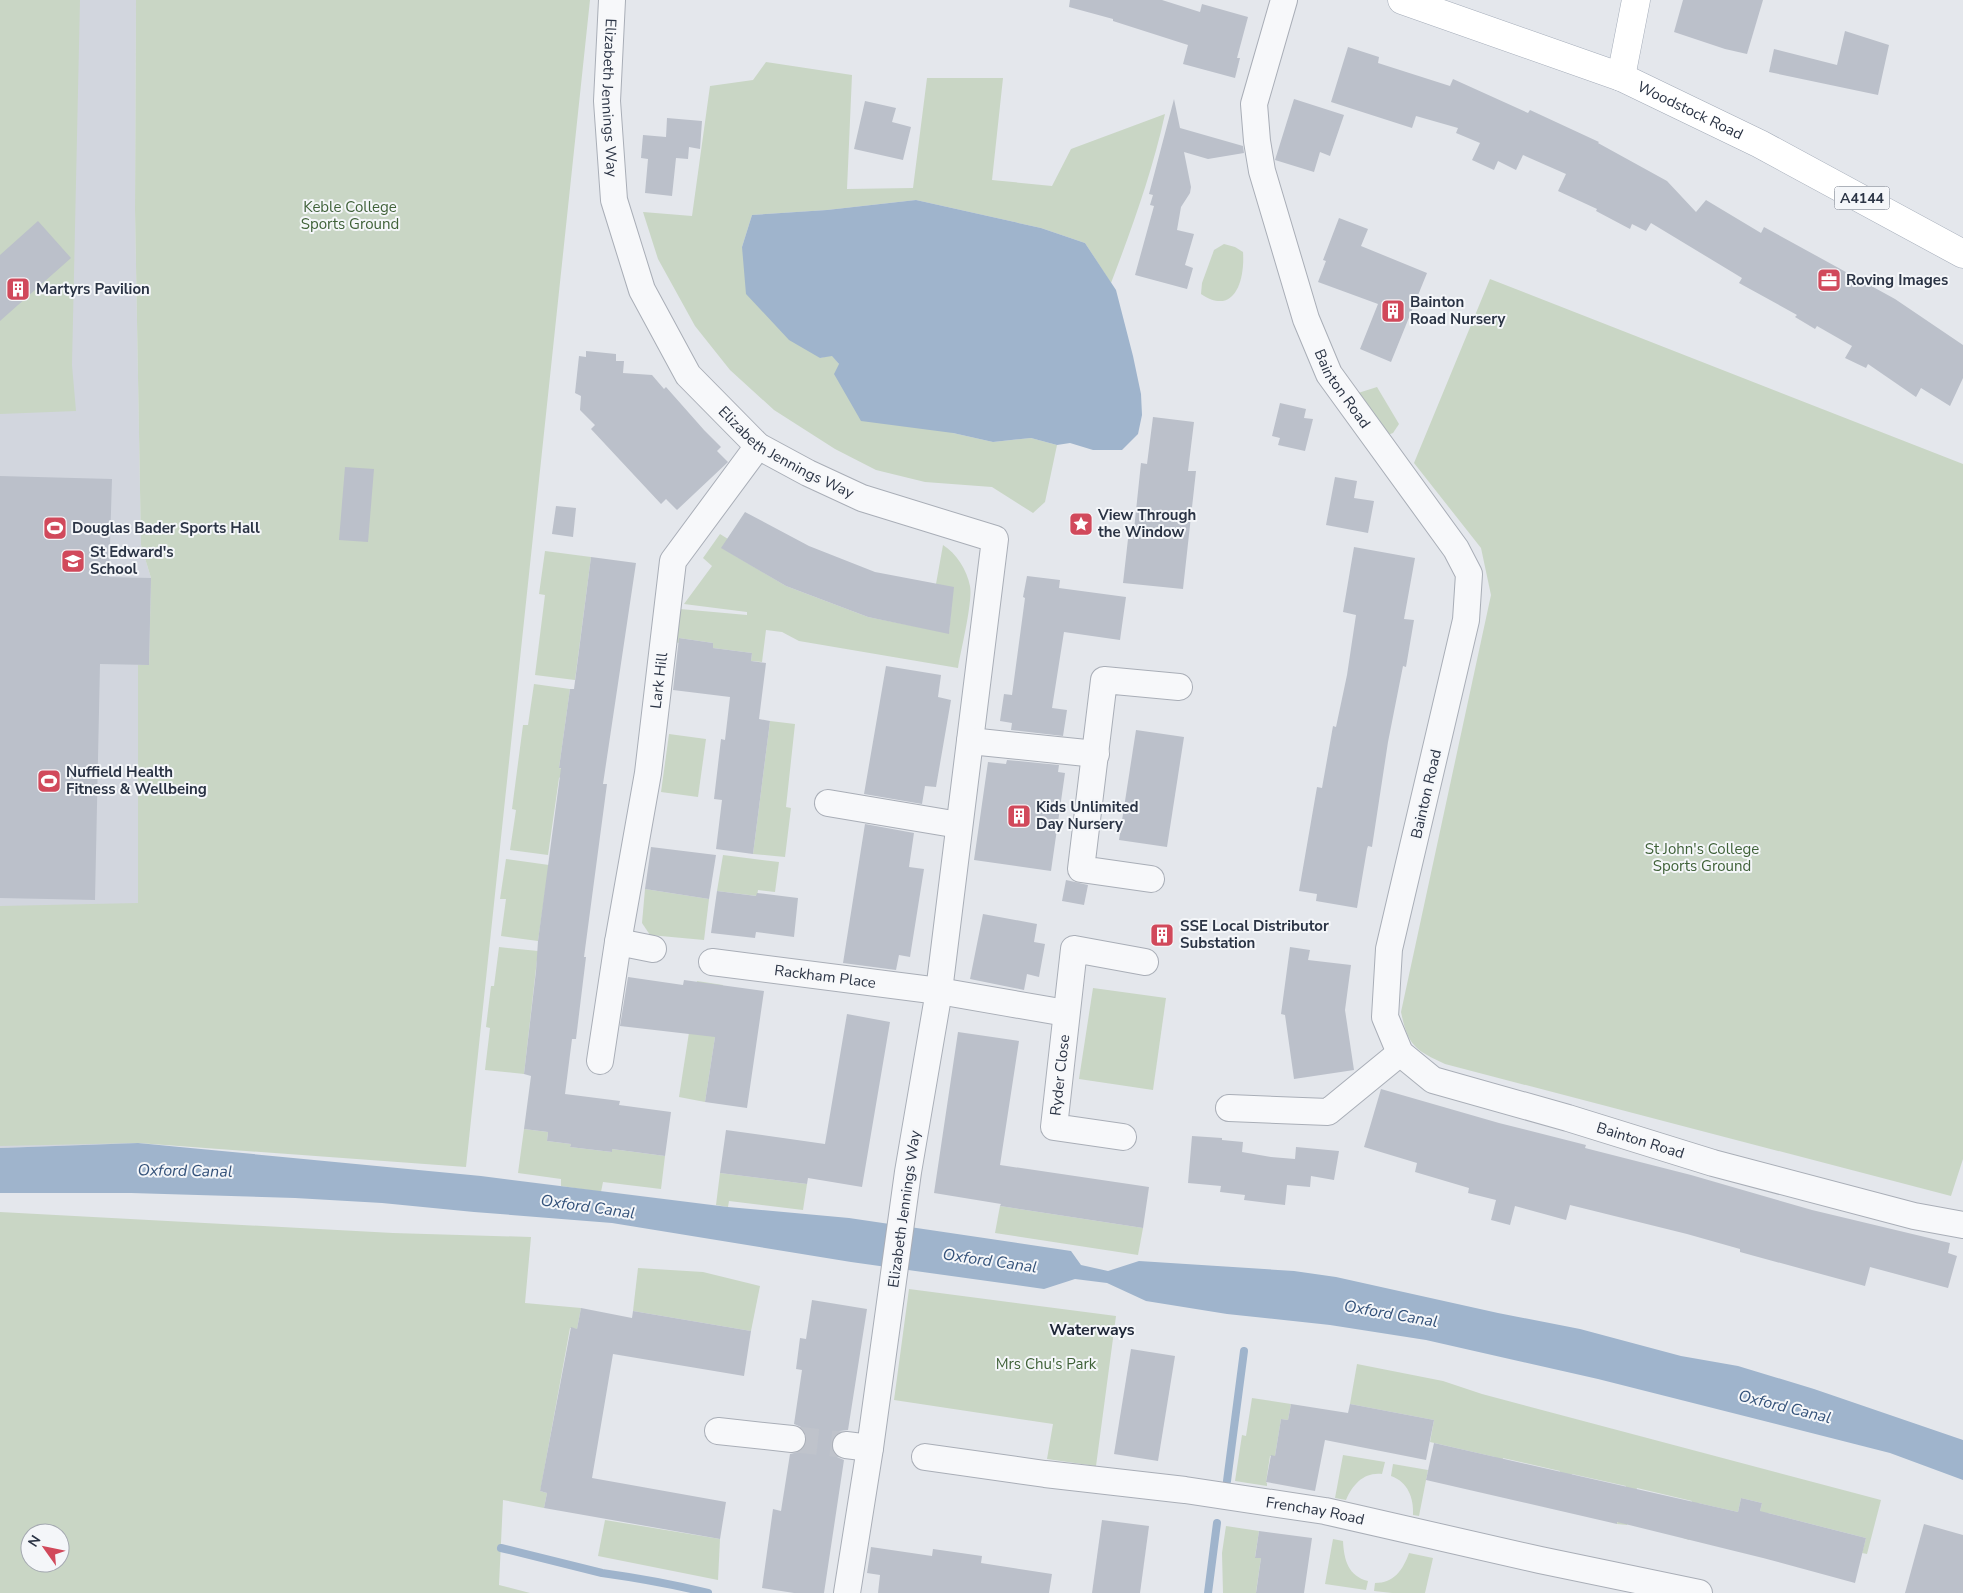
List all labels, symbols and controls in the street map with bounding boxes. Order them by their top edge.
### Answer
street label: Elizabeth Jennings Way [597,18,622,178]
street label: Woodstock Road [1634,76,1746,144]
road number: A4144 [1834,187,1890,210]
park label: Keble College Sports Ground [301,197,399,234]
office icon: Roving Images [1816,267,1842,293]
place label: Roving Images [1846,270,1948,290]
building icon: Martyrs Pavilion [5,276,31,302]
place label: Martyrs Pavilion [36,279,150,299]
place label: Bainton Road Nursery [1410,292,1505,329]
building icon: Bainton Road Nursery [1380,298,1406,324]
street label: Bainton Road [1310,346,1375,432]
street label: Elizabeth Jennings Way [714,402,858,503]
place label: View Through the Window [1097,505,1196,542]
place icon: View Through the Window [1068,511,1094,537]
sports icon: Douglas Bader Sports Hall [42,515,68,541]
place label: Douglas Bader Sports Hall [72,518,260,538]
place label: St Edward's School [90,542,174,579]
school or university icon: St Edward's School [60,548,86,574]
street label: Lark Hill [646,651,672,710]
street label: Bainton Road [1406,747,1446,841]
place label: Nuffield Health Fitness & Wellbeing [66,762,207,799]
sports icon: Nuffield Health Fitness & Wellbeing [36,768,62,794]
place label: Kids Unlimited Day Nursery [1036,797,1138,834]
building icon: Kids Unlimited Day Nursery [1006,803,1032,829]
park label: St John's College Sports Ground [1645,839,1759,876]
place label: SSE Local Distributor Substation [1180,916,1329,953]
building icon: SSE Local Distributor Substation [1149,922,1175,948]
street label: Rackham Place [773,960,877,993]
street label: Ryder Close [1045,1033,1074,1117]
street label: Bainton Road [1594,1117,1687,1164]
street label: Elizabeth Jennings Way [883,1129,925,1289]
water label: Oxford Canal [137,1159,233,1183]
water label: Oxford Canal [539,1189,637,1225]
water label: Oxford Canal [941,1243,1039,1279]
water label: Oxford Canal [1342,1295,1440,1333]
district label: Waterways [1049,1319,1135,1341]
park label: Mrs Chu's Park [996,1354,1097,1374]
water label: Oxford Canal [1736,1385,1834,1429]
street label: Frenchay Road [1265,1492,1366,1530]
north arrow [20,1523,70,1573]
text: N [24,1532,45,1551]

